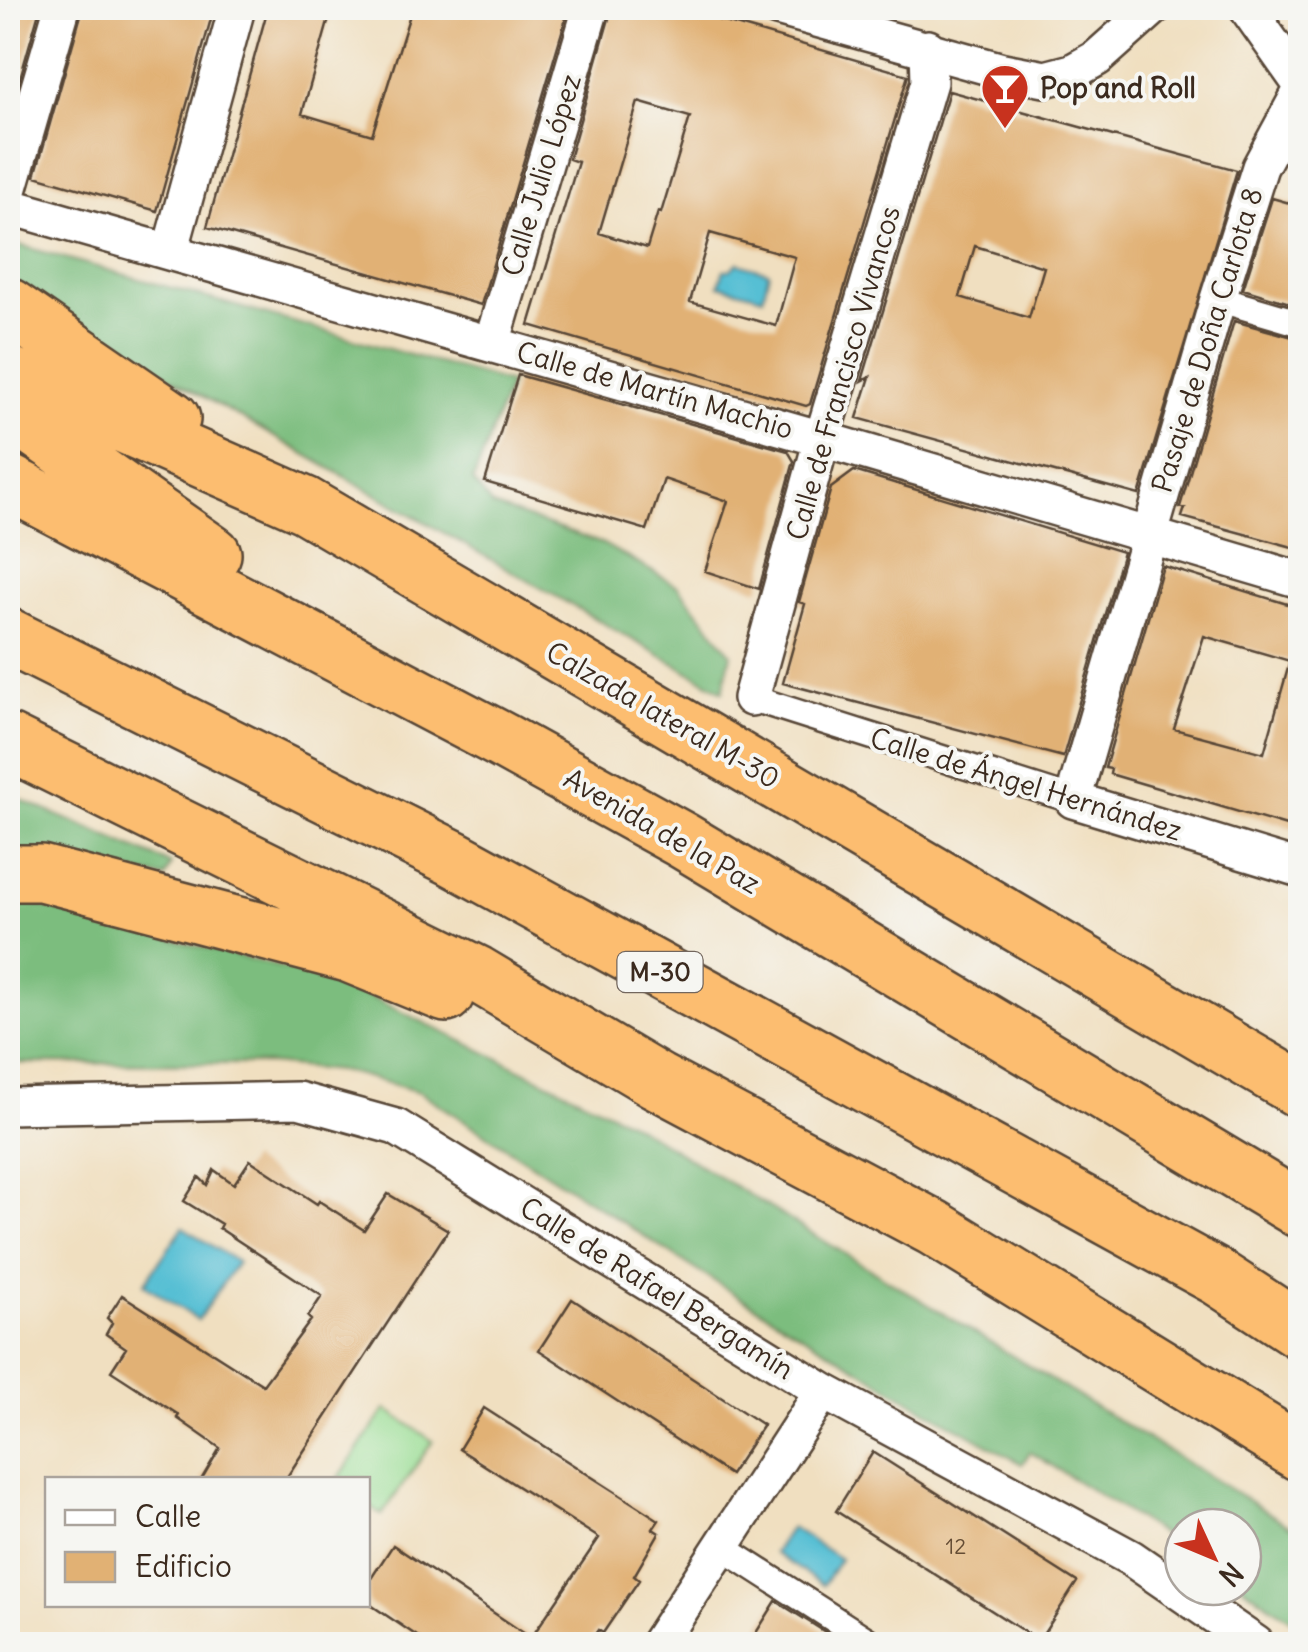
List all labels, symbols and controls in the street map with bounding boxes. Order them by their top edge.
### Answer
bar icon: Pop and Roll [979,62,1031,130]
street label: Calle Julio López [493,70,589,280]
place label: Pop and Roll [1040,70,1196,106]
street label: Pasaje de Doña Carlota 8 [1143,183,1271,497]
street label: Calle de Francisco Vivancos [778,202,908,544]
street label: Calle de Martín Machio [513,333,797,447]
street label: Calzada lateral M-30 [540,633,786,797]
street label: Calle de Ángel Hernández [866,718,1186,849]
street label: Avenida de la Paz [557,760,767,902]
road number: M-30 [618,952,702,992]
street label: Calle de Rafael Bergamín [513,1189,801,1387]
legend [45,1477,370,1607]
text: Calle [135,1497,201,1535]
north arrow [1163,1507,1263,1607]
house number: 12 [946,1532,966,1560]
text: Edificio [135,1547,232,1585]
text: N [1211,1555,1251,1594]

